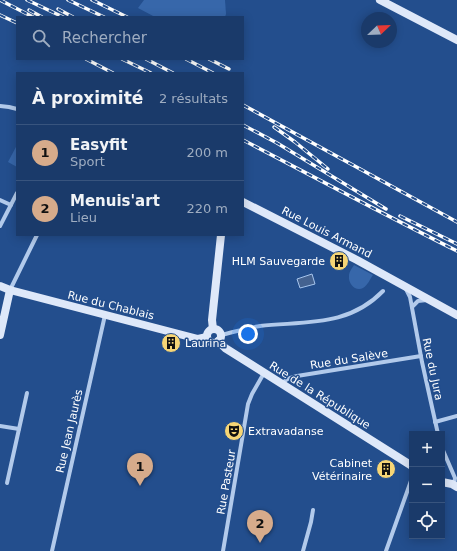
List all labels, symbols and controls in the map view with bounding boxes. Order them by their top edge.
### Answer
north arrow [361,12,397,48]
search box [16,16,244,60]
icon: search [30,27,52,49]
text: Rechercher [62,29,147,47]
text: À proximité [32,88,143,108]
text: 2 résultats [159,91,228,106]
text: Easyfit [70,136,127,154]
text: 1 [40,145,50,160]
text: 200 m [186,145,228,160]
text: Sport [70,154,105,169]
text: Menuis'art [70,192,160,210]
text: 2 [40,201,50,216]
text: 220 m [186,201,228,216]
street label: Rue Louis Armand [279,204,374,261]
text: Lieu [70,210,97,225]
building icon: HLM Sauvegarde [328,250,350,272]
place label: HLM Sauvegarde [232,255,325,268]
street label: Rue du Chablais [66,288,156,323]
your location [238,324,258,344]
building icon: Laurina [160,332,182,354]
place label: Laurina [185,337,226,350]
street label: Rue du Jura [420,337,445,401]
street label: Rue du Salève [309,347,389,372]
street label: Rue de la République [267,359,373,432]
street label: Rue Jean Jaurès [54,388,85,474]
theatre icon: Extravadanse [223,420,245,442]
place label: Extravadanse [248,425,324,438]
map controls [409,431,445,539]
button: + [409,431,445,467]
street label: Rue Pasteur [214,448,239,516]
pin: 1 [127,453,153,486]
place label: Cabinet Vétérinaire [312,457,373,483]
building icon: Cabinet Vétérinaire [375,458,397,480]
button: − [409,467,445,503]
button: locate [409,503,445,539]
pin: 2 [247,510,273,543]

